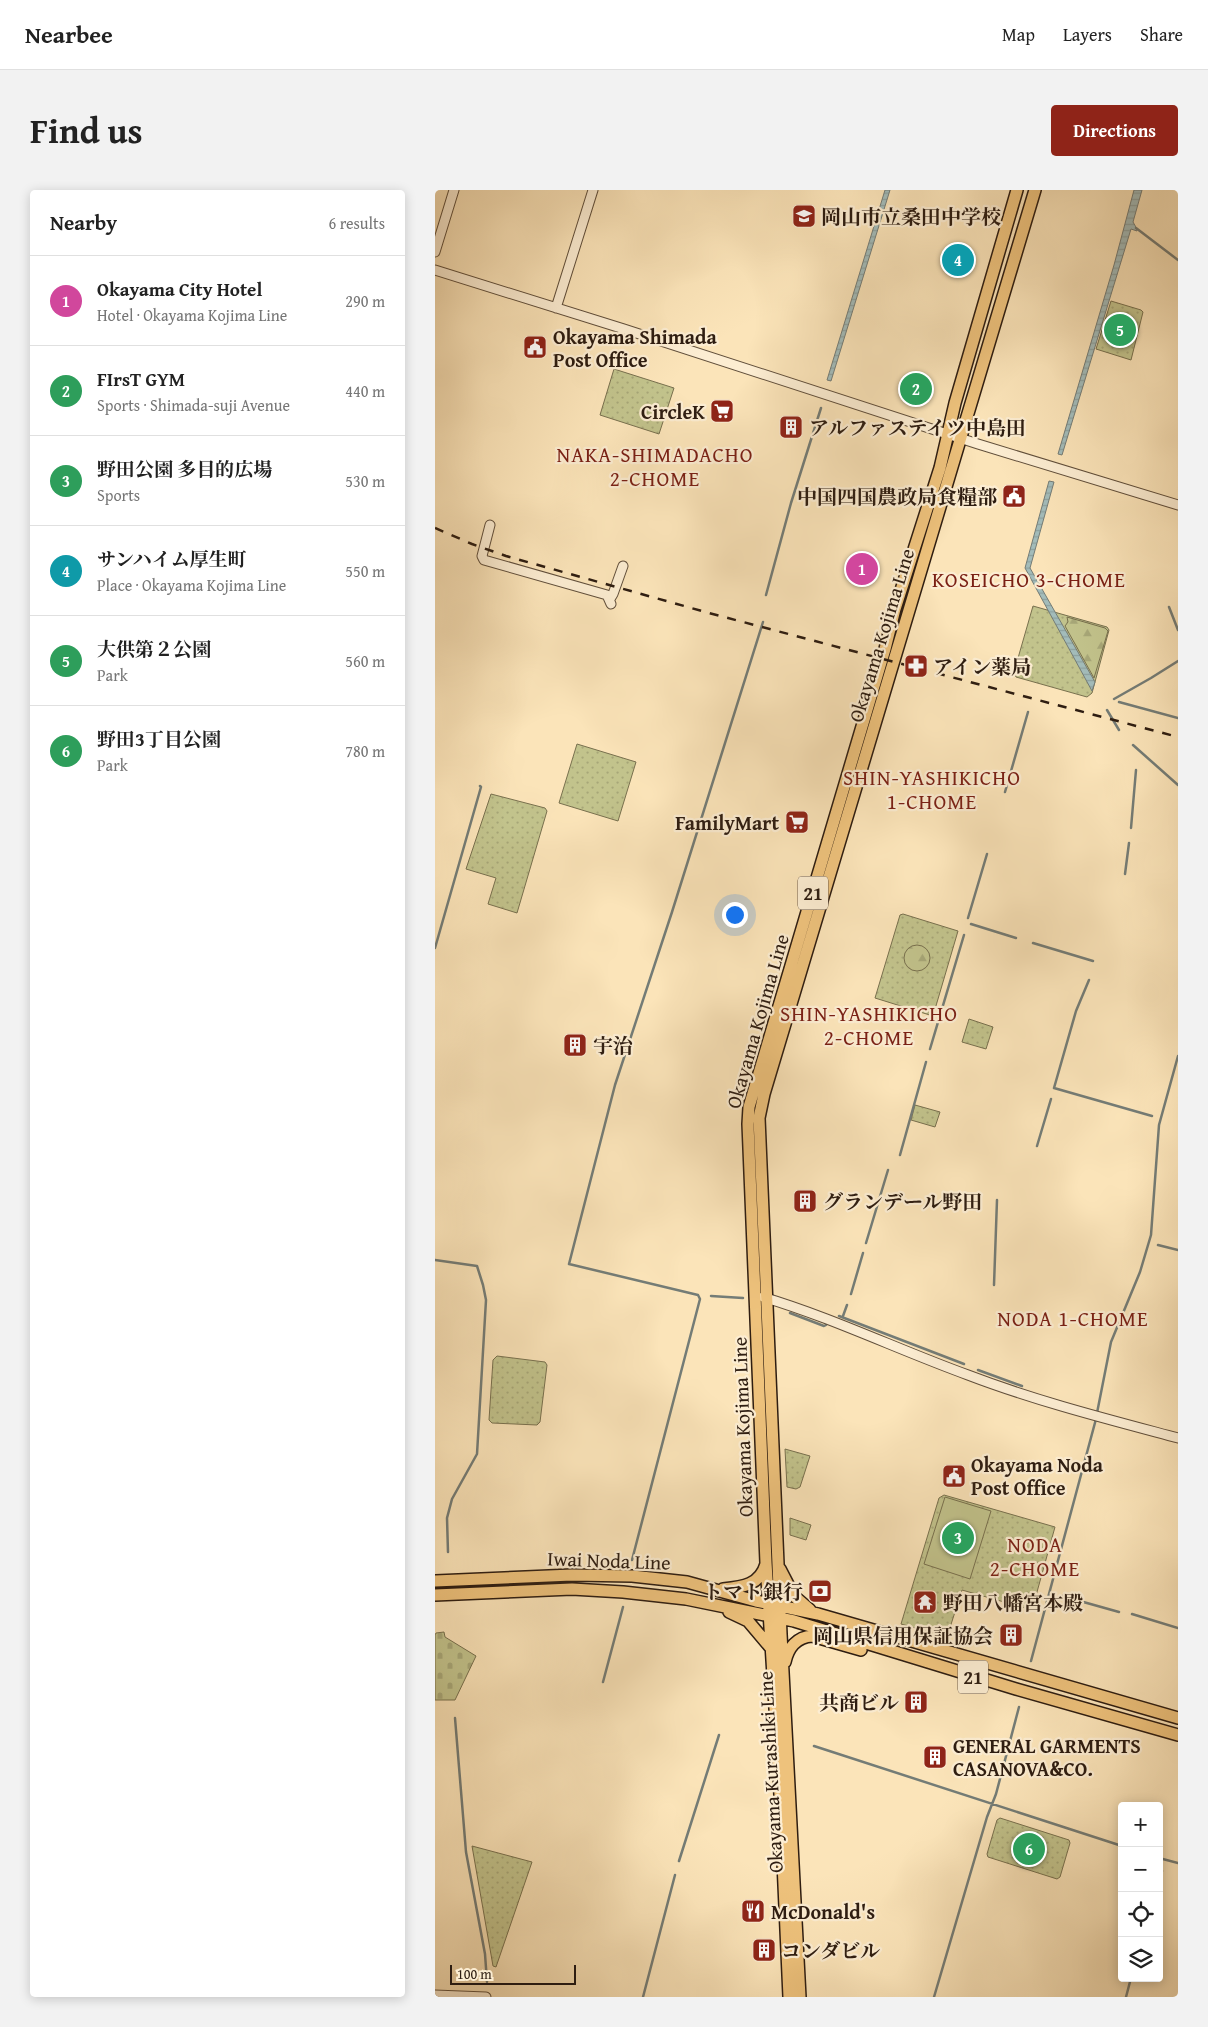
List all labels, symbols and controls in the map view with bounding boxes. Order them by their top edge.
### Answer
text: Nearbee [25,17,113,52]
text: Map [1002,21,1035,48]
text: Layers [1063,21,1112,48]
text: Share [1140,21,1183,48]
text: Find us [30,105,143,156]
button: Directions [1051,105,1178,156]
place label: 岡山市立桑田中学校 [821,202,1001,231]
school or university icon: 岡山市立桑田中学校 [791,203,817,229]
text: Nearby [50,207,117,238]
text: 6 results [328,211,385,235]
pin: 4 [942,241,974,279]
text: Okayama City Hotel [97,275,262,303]
text: 1 [62,289,70,313]
text: 290 m [345,289,385,313]
text: Hotel · Okayama Kojima Line [97,303,287,327]
pin: 5 [1104,311,1136,349]
place label: Okayama Shimada Post Office [553,322,718,374]
public building icon: Okayama Shimada Post Office [522,334,548,360]
text: FIrsT GYM [97,365,185,393]
pin: 2 [900,370,932,408]
text: 2 [62,379,70,403]
text: 440 m [345,379,385,403]
text: Sports · Shimada-suji Avenue [97,393,290,417]
place label: CircleK [641,397,705,426]
supermarket icon: CircleK [709,398,735,424]
place label: アルファステイツ中島田 [809,413,1026,442]
building icon: アルファステイツ中島田 [778,414,804,440]
district label: NAKA-SHIMADACHO 2-CHOME [556,439,754,494]
text: 野田公園 多目的広場 [97,455,272,483]
text: 3 [62,469,70,493]
text: 530 m [345,469,385,493]
place label: 中国四国農政局食糧部 [797,482,997,511]
text: Sports [97,483,140,507]
public building icon: 中国四国農政局食糧部 [1001,483,1027,509]
text: サンハイム厚生町 [97,545,247,573]
street label: Okayama Kojima Line [841,545,921,725]
pin: 1 [846,550,878,588]
text: 4 [62,559,70,583]
text: 550 m [345,559,385,583]
district label: KOSEICHO 3-CHOME [932,564,1126,595]
text: Place · Okayama Kojima Line [97,573,286,597]
text: 大供第２公園 [97,635,211,663]
text: 5 [62,649,70,673]
text: 560 m [345,649,385,673]
place label: アイン薬局 [933,652,1031,681]
pharmacy icon: アイン薬局 [903,653,929,679]
text: Park [97,663,128,687]
text: 野田3丁目公園 [97,725,221,753]
text: 6 [62,739,70,763]
text: 780 m [345,739,385,763]
text: Park [97,753,128,777]
district label: SHIN-YASHIKICHO 1-CHOME [843,762,1021,817]
place label: FamilyMart [675,808,779,837]
supermarket icon: FamilyMart [784,809,810,835]
road number: 21 [798,876,828,910]
your location [722,902,748,928]
street label: Okayama Kojima Line [718,930,796,1112]
district label: SHIN-YASHIKICHO 2-CHOME [780,998,958,1053]
place label: 宇治 [593,1031,633,1060]
building icon: 宇治 [562,1032,588,1058]
place label: グランデール野田 [823,1187,983,1216]
building icon: グランデール野田 [792,1188,818,1214]
district label: NODA 1-CHOME [997,1303,1149,1334]
street label: Okayama Kojima Line [724,1336,760,1518]
place label: Okayama Noda Post Office [971,1450,1104,1502]
public building icon: Okayama Noda Post Office [941,1463,967,1489]
pin: 3 [942,1519,974,1557]
district label: NODA 2-CHOME [990,1529,1080,1584]
street label: Iwai Noda Line [547,1543,671,1577]
place label: トマト銀行 [703,1577,803,1606]
bank icon: トマト銀行 [807,1578,833,1604]
place label: 野田八幡宮本殿 [943,1588,1083,1617]
temple icon: 野田八幡宮本殿 [912,1589,938,1615]
place label: 岡山県信用保証協会 [813,1621,993,1650]
building icon: 岡山県信用保証協会 [998,1622,1024,1648]
road number: 21 [958,1660,988,1694]
street label: Okayama Kurashiki Line [750,1670,790,1874]
place label: 共商ビル [819,1688,899,1717]
building icon: 共商ビル [903,1689,929,1715]
place label: GENERAL GARMENTS CASANOVA&CO. [953,1731,1141,1783]
building icon: GENERAL GARMENTS CASANOVA&CO. [922,1744,948,1770]
map controls [1118,1802,1163,1982]
button: + [1118,1802,1163,1847]
pin: 6 [1013,1830,1045,1868]
button: − [1118,1847,1163,1892]
button: locate [1118,1892,1163,1937]
place label: McDonald's [771,1897,875,1926]
restaurant icon: McDonald's [740,1898,766,1924]
place label: コンダビル [781,1936,880,1965]
building icon: コンダビル [751,1937,777,1963]
button: layers [1118,1937,1163,1982]
scale bar [450,1962,576,1985]
text: 100 m [457,1964,492,1984]

